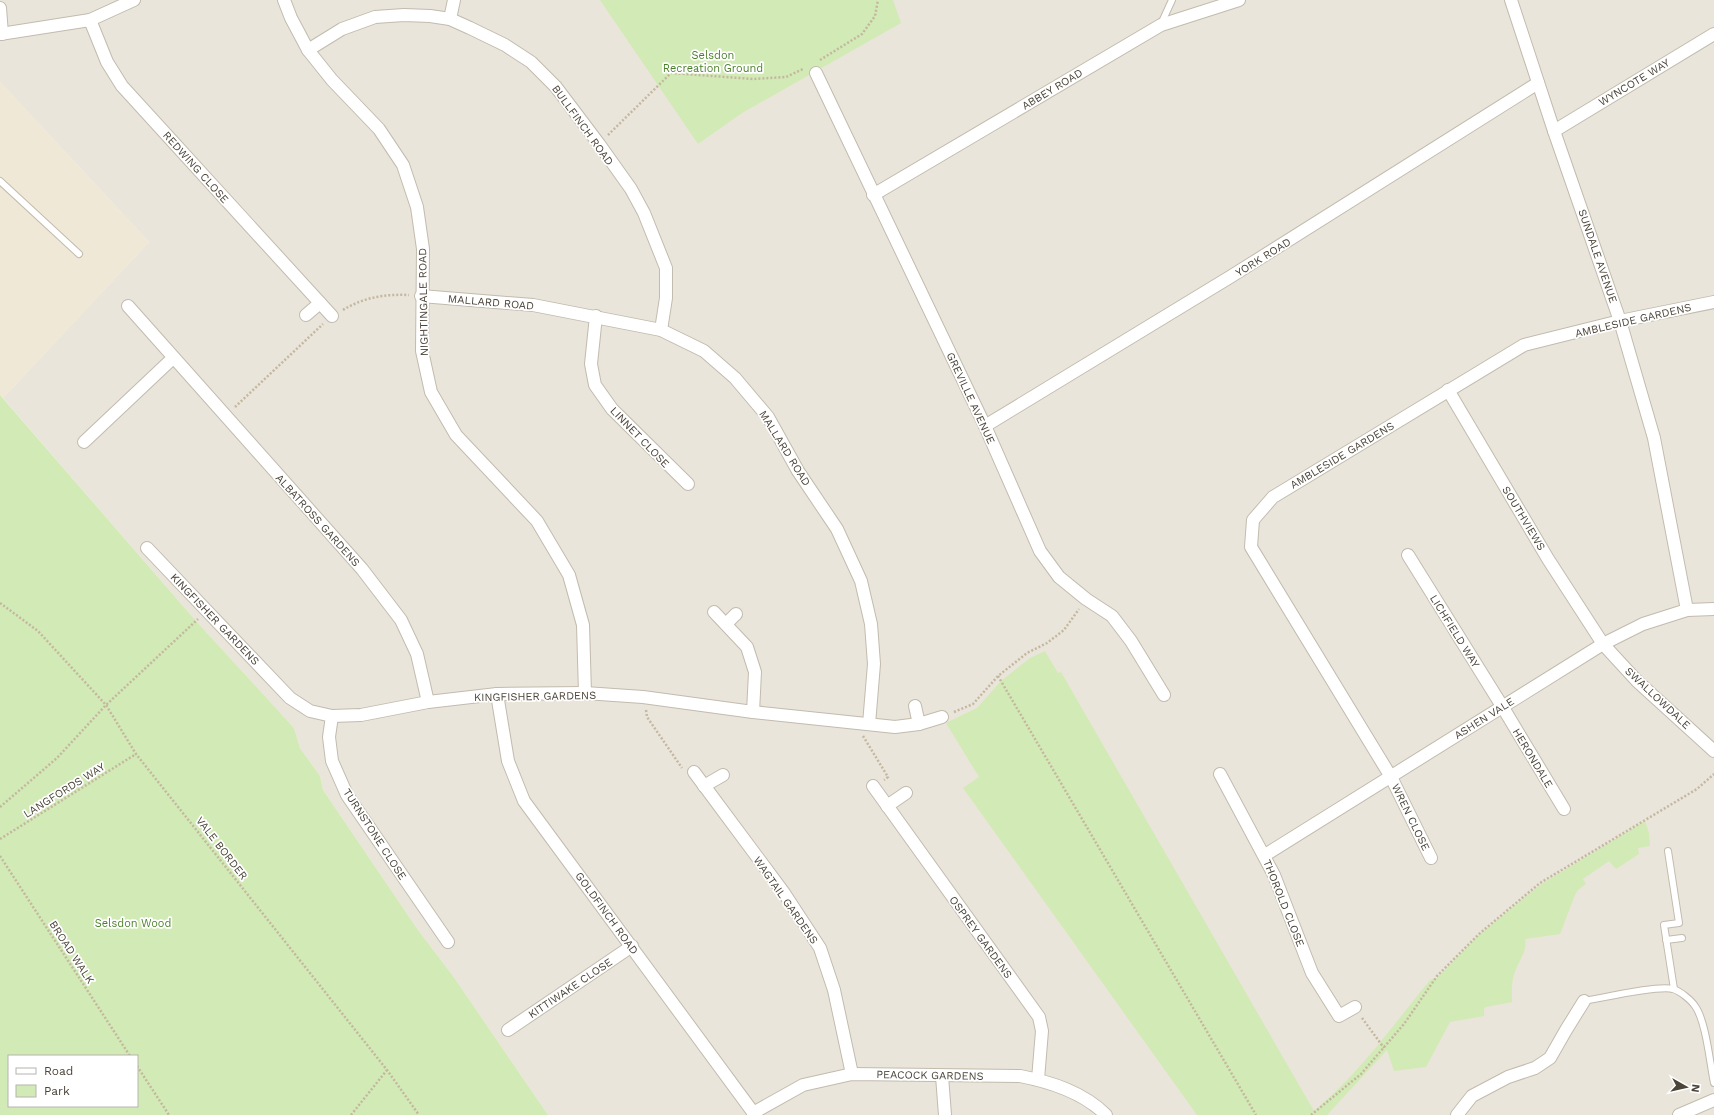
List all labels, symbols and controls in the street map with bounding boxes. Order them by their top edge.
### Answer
park label: Selsdon Recreation Ground [663,49,763,75]
street label: WYNCOTE WAY [1596,56,1673,109]
street label: ABBEY ROAD [1019,66,1085,113]
street label: BULLFINCH ROAD [549,83,616,168]
street label: REDWING CLOSE [160,129,231,206]
street label: SUNDALE AVENUE [1575,208,1620,305]
street label: YORK ROAD [1233,235,1293,280]
street label: NIGHTINGALE ROAD [416,248,431,356]
street label: MALLARD ROAD [447,292,535,313]
street label: AMBLESIDE GARDENS [1574,301,1693,340]
street label: GREVILLE AVENUE [944,350,998,446]
street label: LINNET CLOSE [607,404,672,470]
street label: MALLARD ROAD [756,408,813,488]
street label: AMBLESIDE GARDENS [1288,419,1397,492]
street label: ALBATROSS GARDENS [273,471,363,569]
street label: SOUTHVIEWS [1499,484,1548,553]
street label: KINGFISHER GARDENS [167,571,262,668]
street label: LICHFIELD WAY [1427,592,1483,671]
street label: SWALLOWDALE [1622,665,1693,732]
street label: KINGFISHER GARDENS [474,689,596,704]
street label: ASHEN VALE [1452,695,1517,742]
street label: HERONDALE [1510,726,1555,790]
street label: LANGFORDS WAY [21,760,108,821]
street label: WREN CLOSE [1389,782,1432,853]
street label: TURNSTONE CLOSE [340,786,409,882]
street label: VALE BORDER [193,814,250,882]
street label: WAGTAIL GARDENS [750,854,821,947]
street label: THOROLD CLOSE [1260,858,1307,949]
street label: GOLDFINCH ROAD [572,870,641,957]
street label: OSPREY GARDENS [946,894,1015,981]
park label: Selsdon Wood [95,917,171,930]
street label: BROAD WALK [46,918,97,986]
street label: KITTIWAKE CLOSE [526,955,615,1021]
legend [8,1055,138,1107]
text: Road [44,1064,73,1078]
north arrow [1666,1067,1706,1107]
street label: PEACOCK GARDENS [876,1068,984,1083]
text: N [1688,1083,1702,1093]
text: Park [44,1084,70,1098]

